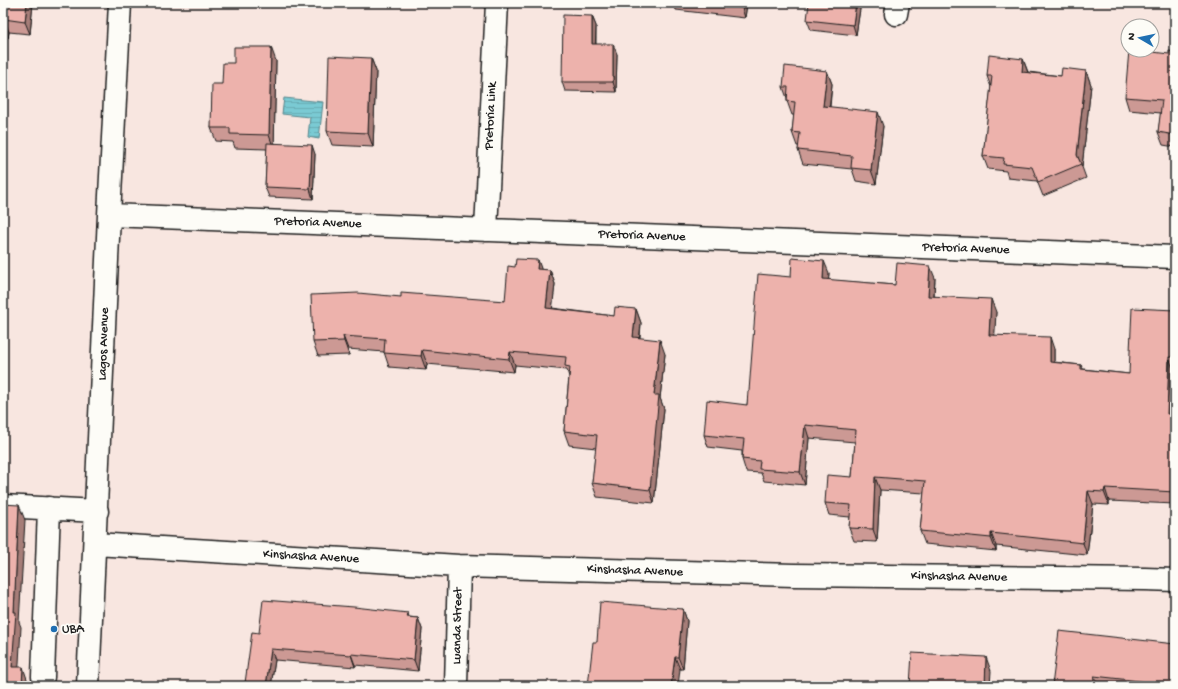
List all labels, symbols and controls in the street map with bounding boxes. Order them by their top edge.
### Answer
north arrow [1120,18,1160,58]
text: N [1126,32,1139,41]
street label: Pretoria Link [482,81,500,151]
street label: Pretoria Avenue [273,214,362,232]
street label: Pretoria Avenue [597,227,686,245]
street label: Pretoria Avenue [921,240,1010,258]
street label: Lagos Avenue [95,307,113,381]
street label: Kinshasha Avenue [263,547,360,567]
street label: Kinshasha Avenue [587,562,684,580]
street label: Kinshasha Avenue [911,569,1008,585]
street label: Luanda Street [450,586,466,665]
place label: UBA [62,622,85,637]
marker: UBA [49,624,59,634]

